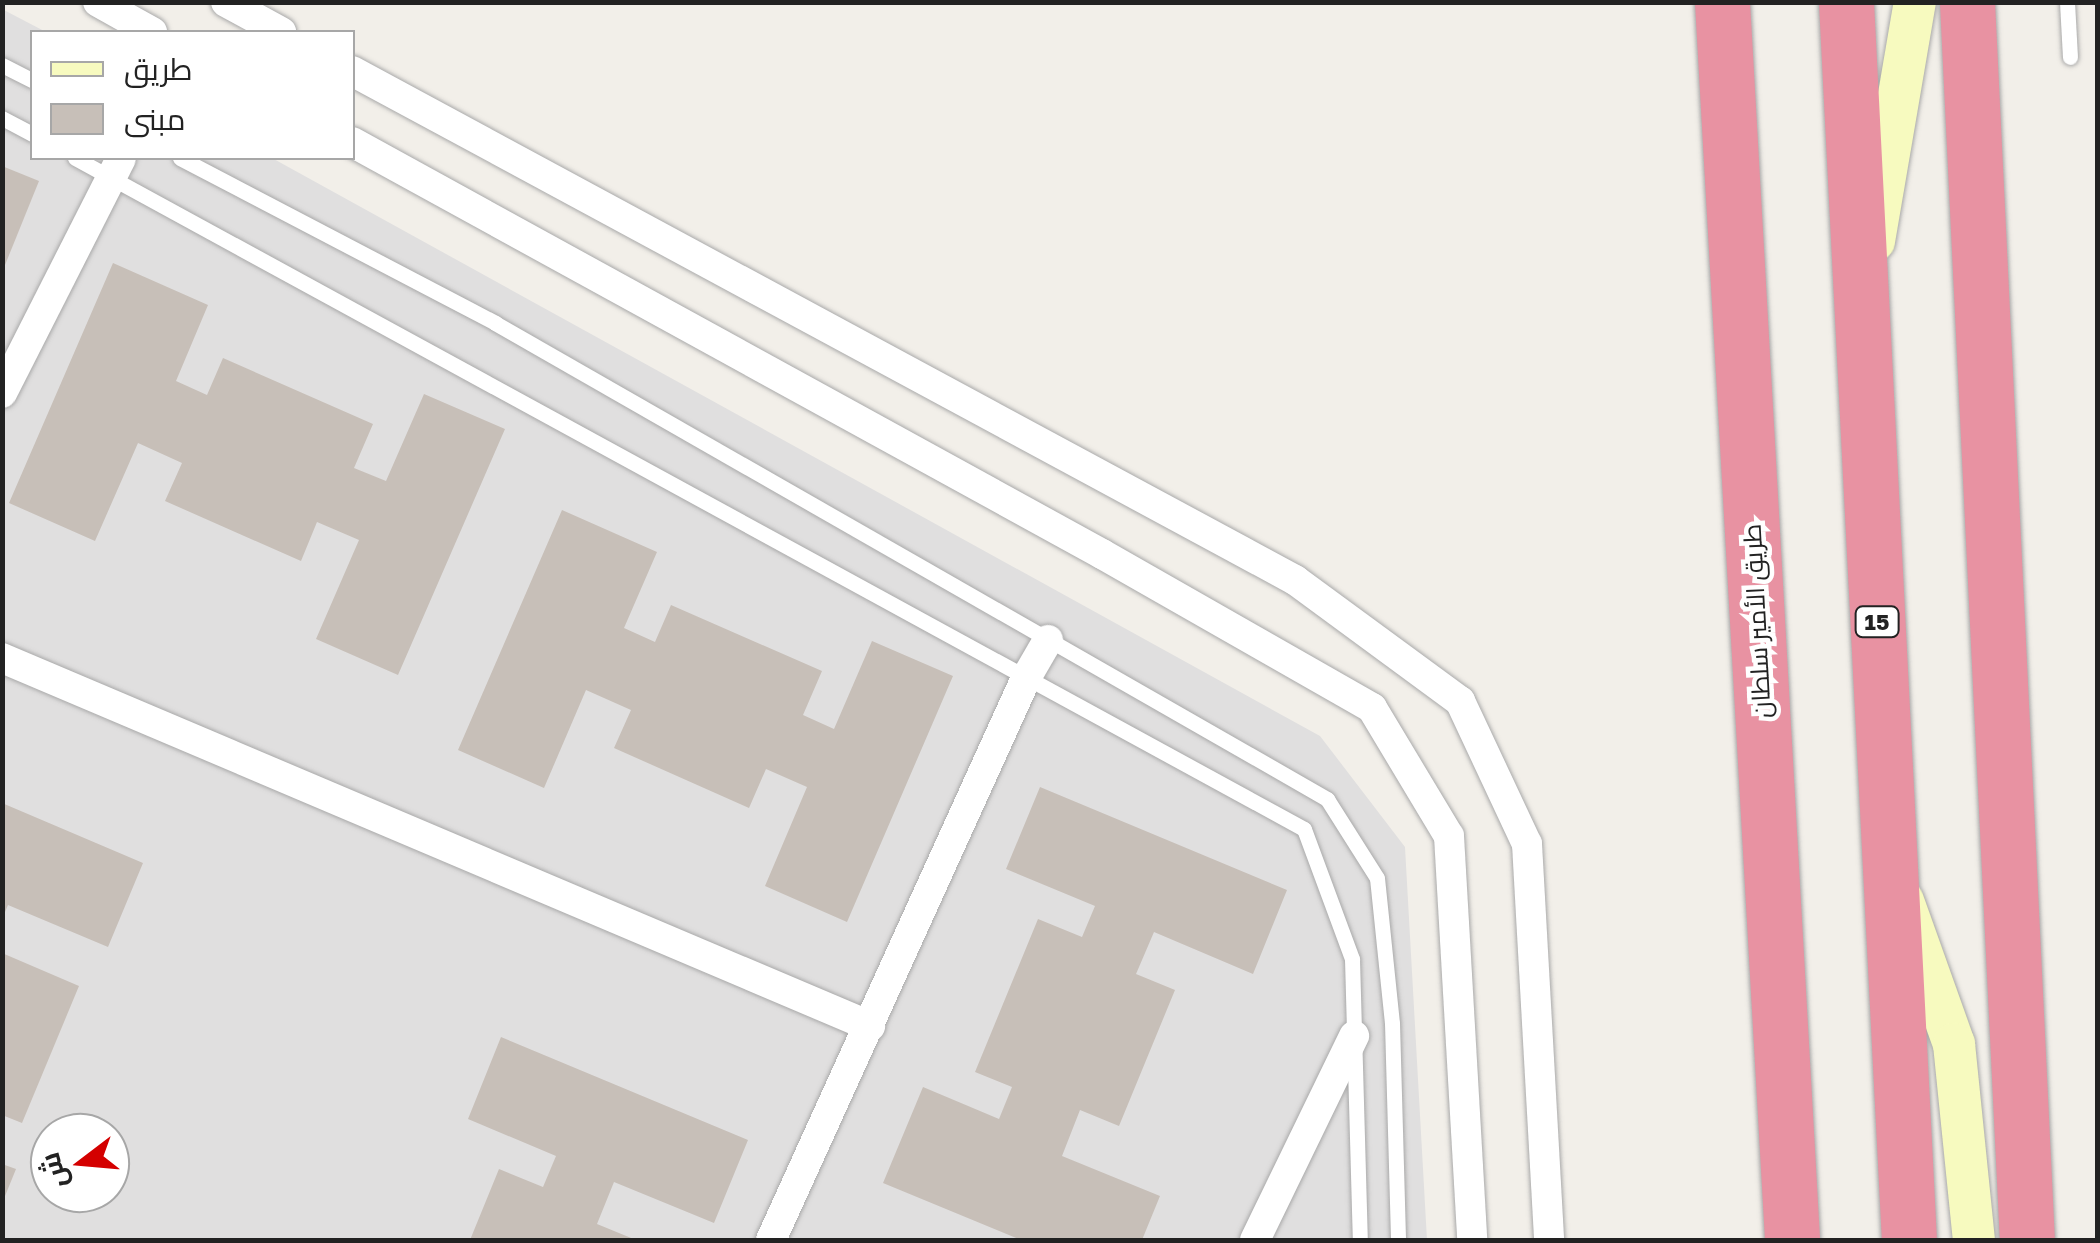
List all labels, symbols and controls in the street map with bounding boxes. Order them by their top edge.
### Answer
legend [30,30,355,160]
text: طريق [124,51,193,87]
text: مبنى [124,101,185,137]
street label: طريق الأمير سلطان [1737,523,1777,719]
road number: 15 [1854,605,1900,639]
north arrow [30,1113,130,1213]
text: ش [32,1149,73,1193]

